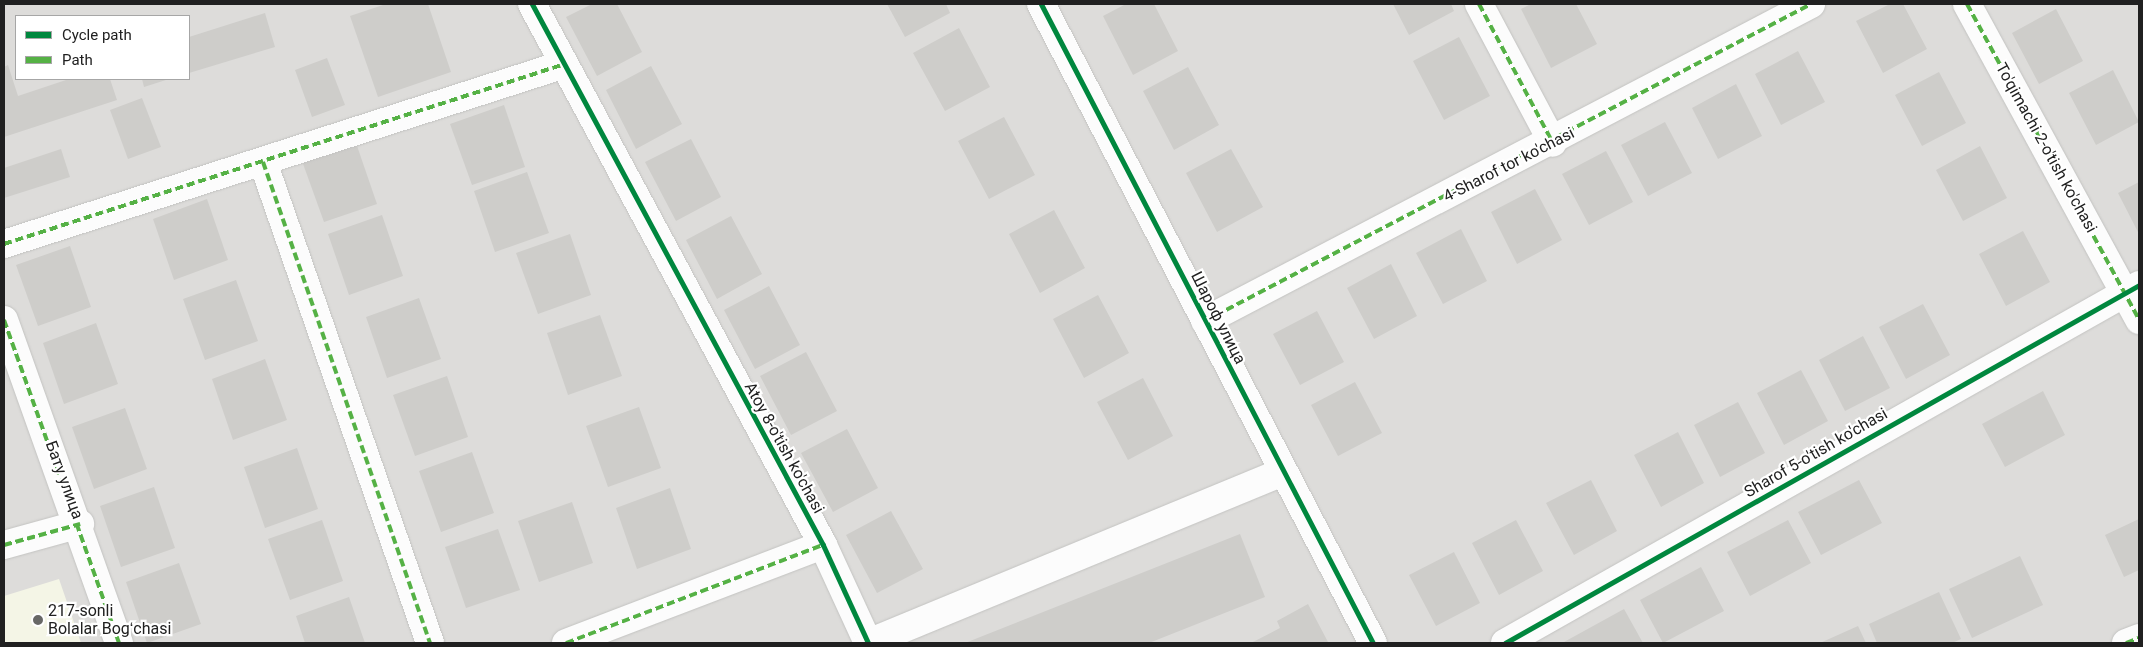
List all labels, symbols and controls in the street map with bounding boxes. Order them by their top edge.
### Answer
legend [15,15,190,80]
text: Cycle path [62,26,132,44]
text: Path [62,51,93,69]
street label: To'qimachi 2-o'tish ko'chasi [1991,60,2101,236]
street label: 4-Sharof tor ko'chasi [1440,124,1578,206]
street label: Шароф улица [1186,268,1250,368]
street label: Atoy 8-o'tish ko'chasi [740,379,828,517]
street label: Sharof 5-o'tish ko'chasi [1741,404,1891,502]
street label: Бату улица [41,438,87,522]
place label: 217-sonli Bolalar Bogʻchasi [48,601,171,639]
marker: 217-sonli Bolalar Bogʻchasi [32,614,44,626]

